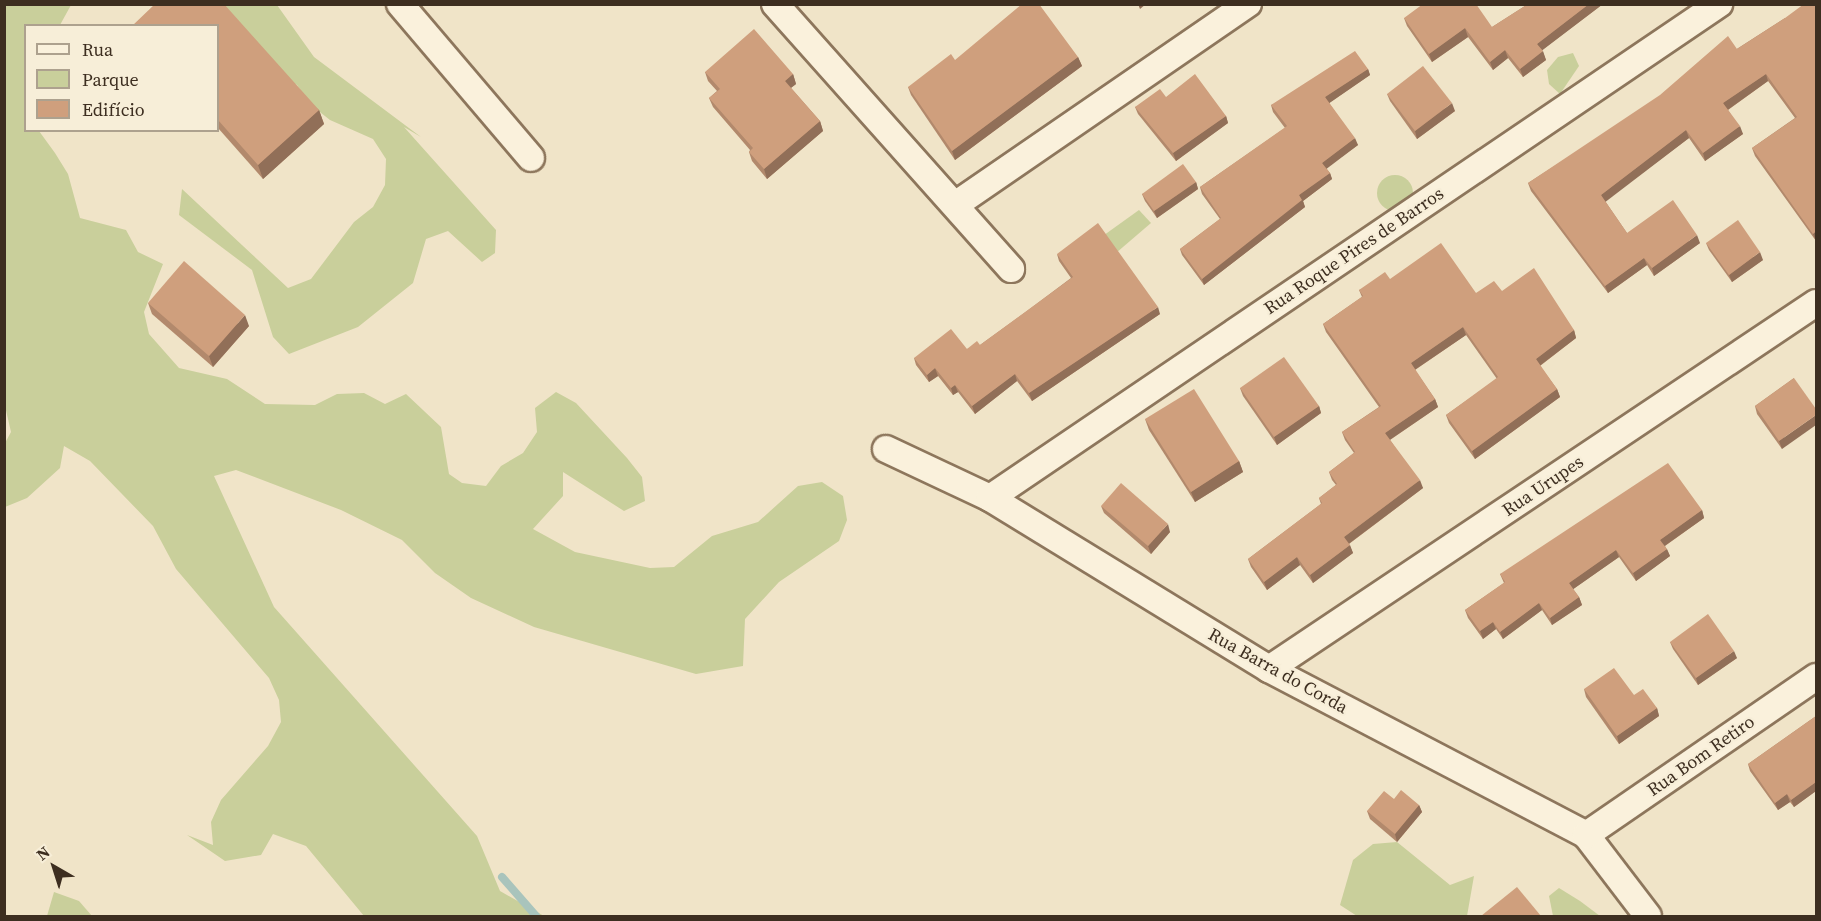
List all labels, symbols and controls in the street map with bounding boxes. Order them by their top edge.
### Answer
legend [24,24,219,132]
text: Rua [82,37,113,62]
text: Parque [82,67,139,92]
text: Edifício [82,97,145,122]
street label: Rua Roque Pires de Barros [1260,183,1448,319]
street label: Rua Urupes [1498,451,1588,521]
street label: Rua Barra do Corda [1204,624,1352,718]
street label: Rua Bom Retiro [1643,711,1759,801]
north arrow [24,837,84,897]
text: N [31,841,54,865]

